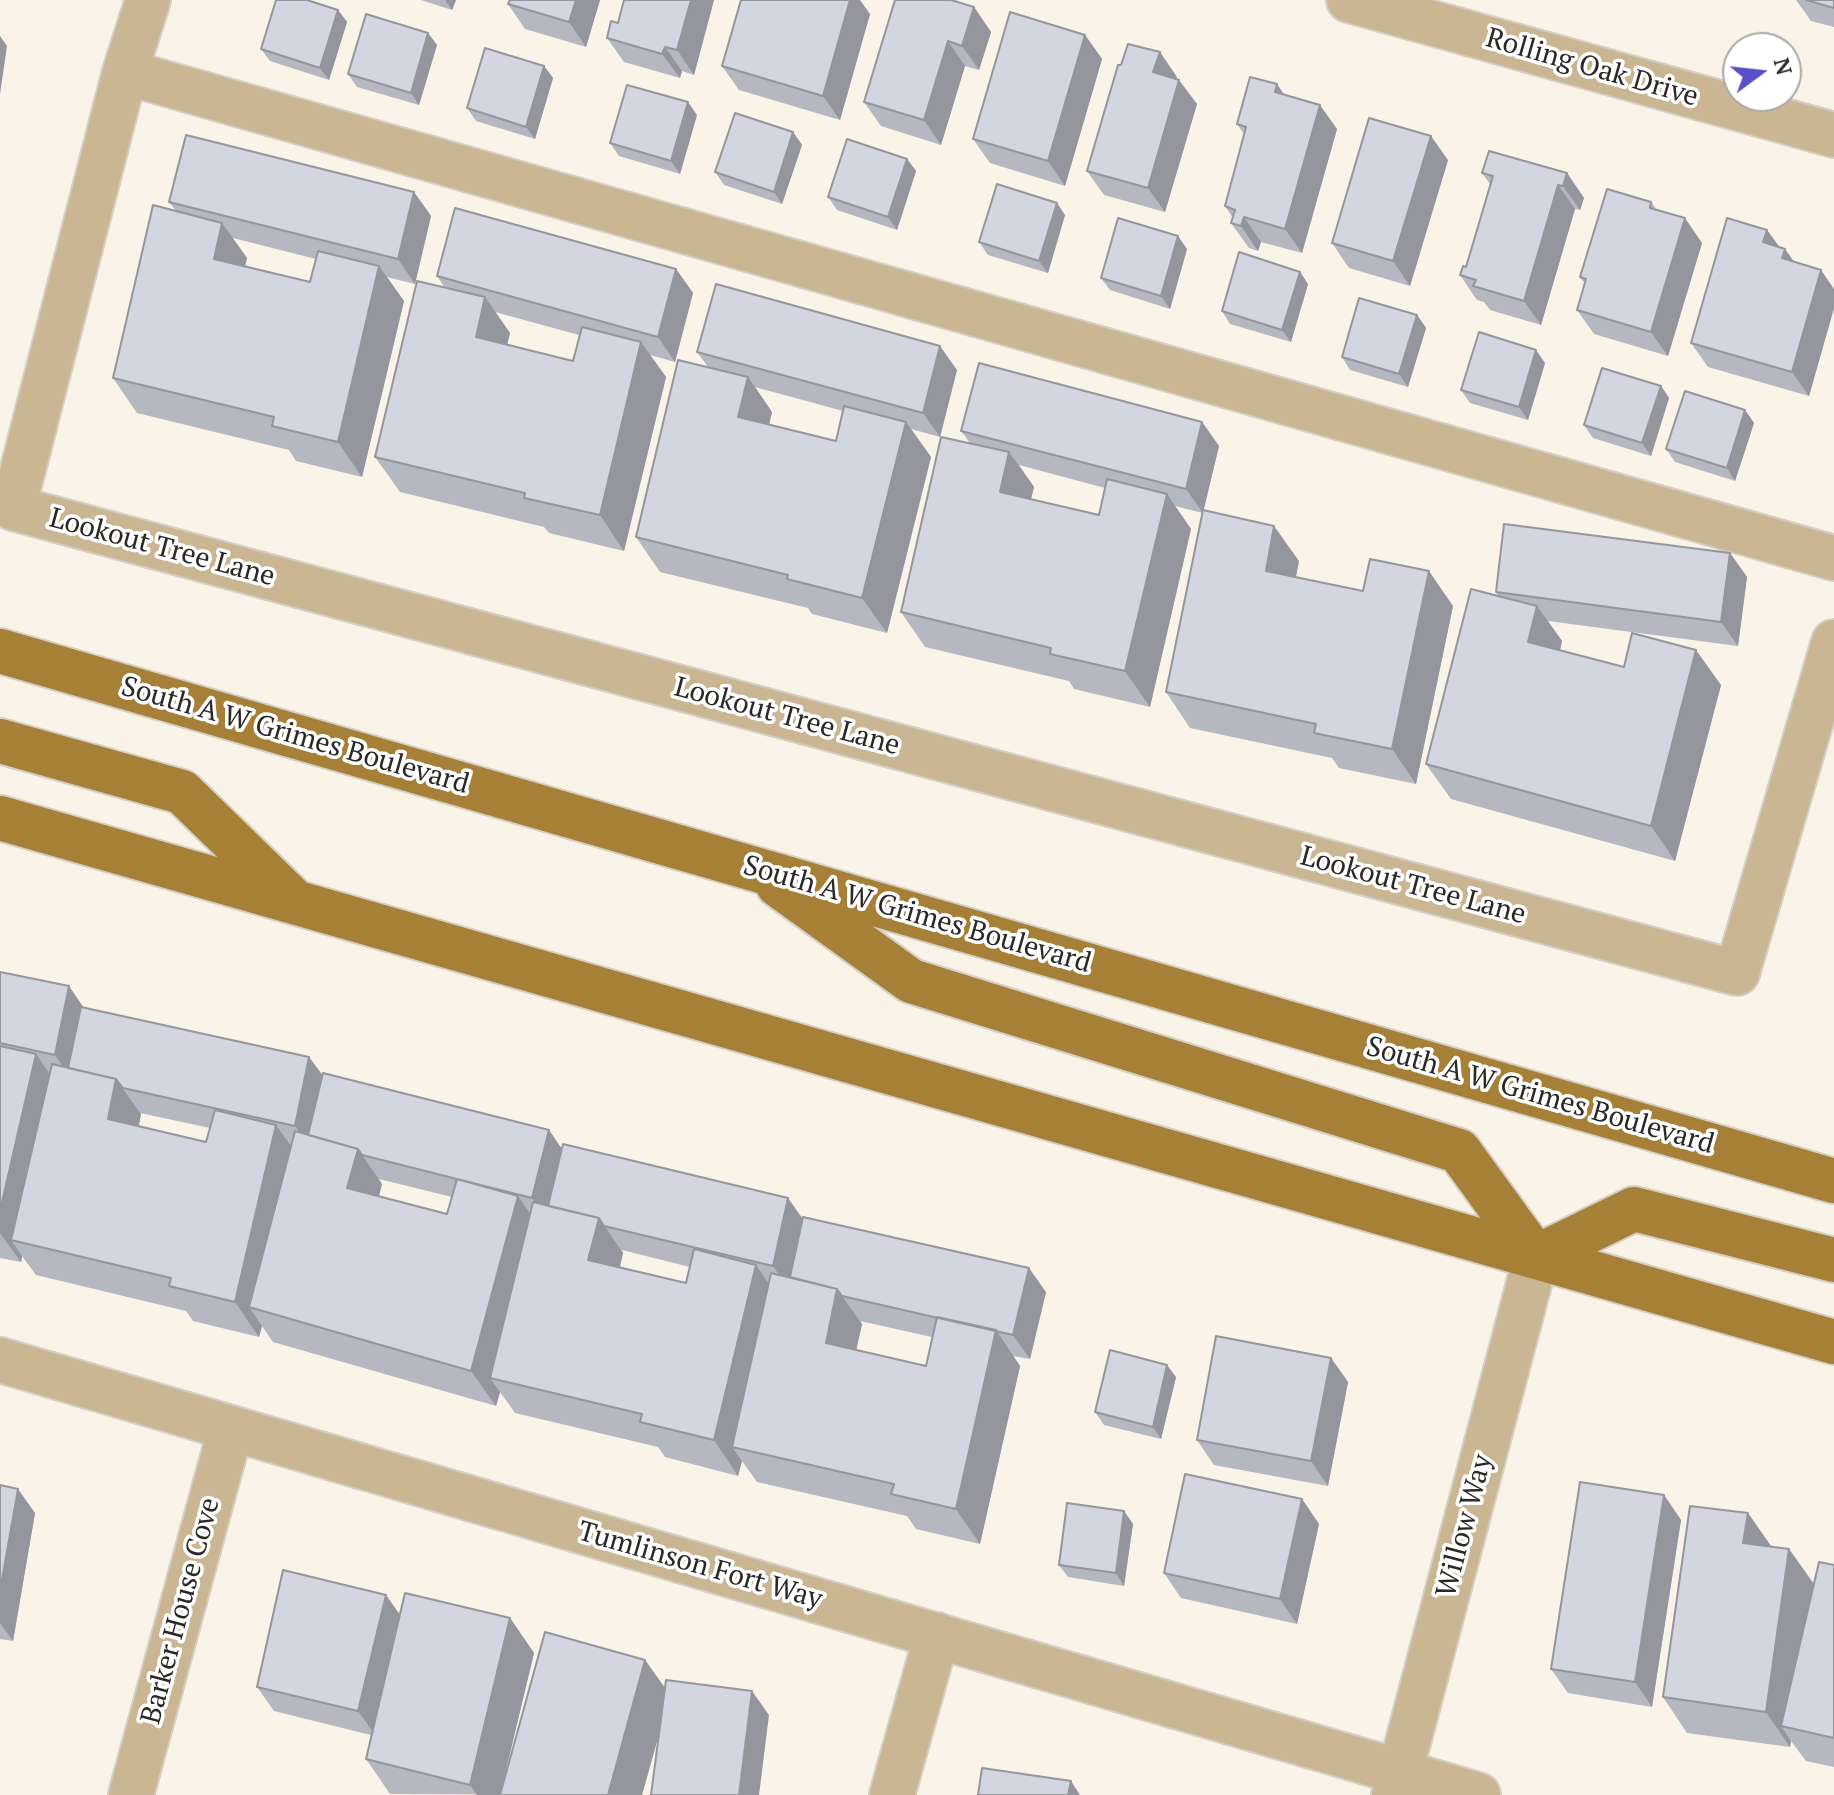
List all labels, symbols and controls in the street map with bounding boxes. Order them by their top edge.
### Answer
street label: Rolling Oak Drive [1482,22,1702,114]
north arrow [1722,32,1802,112]
text: N [1768,54,1800,78]
street label: Lookout Tree Lane [46,502,278,594]
street label: South A W Grimes Boulevard [117,670,473,802]
street label: Lookout Tree Lane [671,671,903,763]
street label: Lookout Tree Lane [1297,840,1529,932]
street label: South A W Grimes Boulevard [739,849,1095,981]
street label: South A W Grimes Boulevard [1362,1030,1718,1162]
street label: Willow Way [1430,1451,1500,1601]
street label: Barker House Cove [135,1494,227,1728]
street label: Tumlinson Fort Way [574,1515,826,1617]

